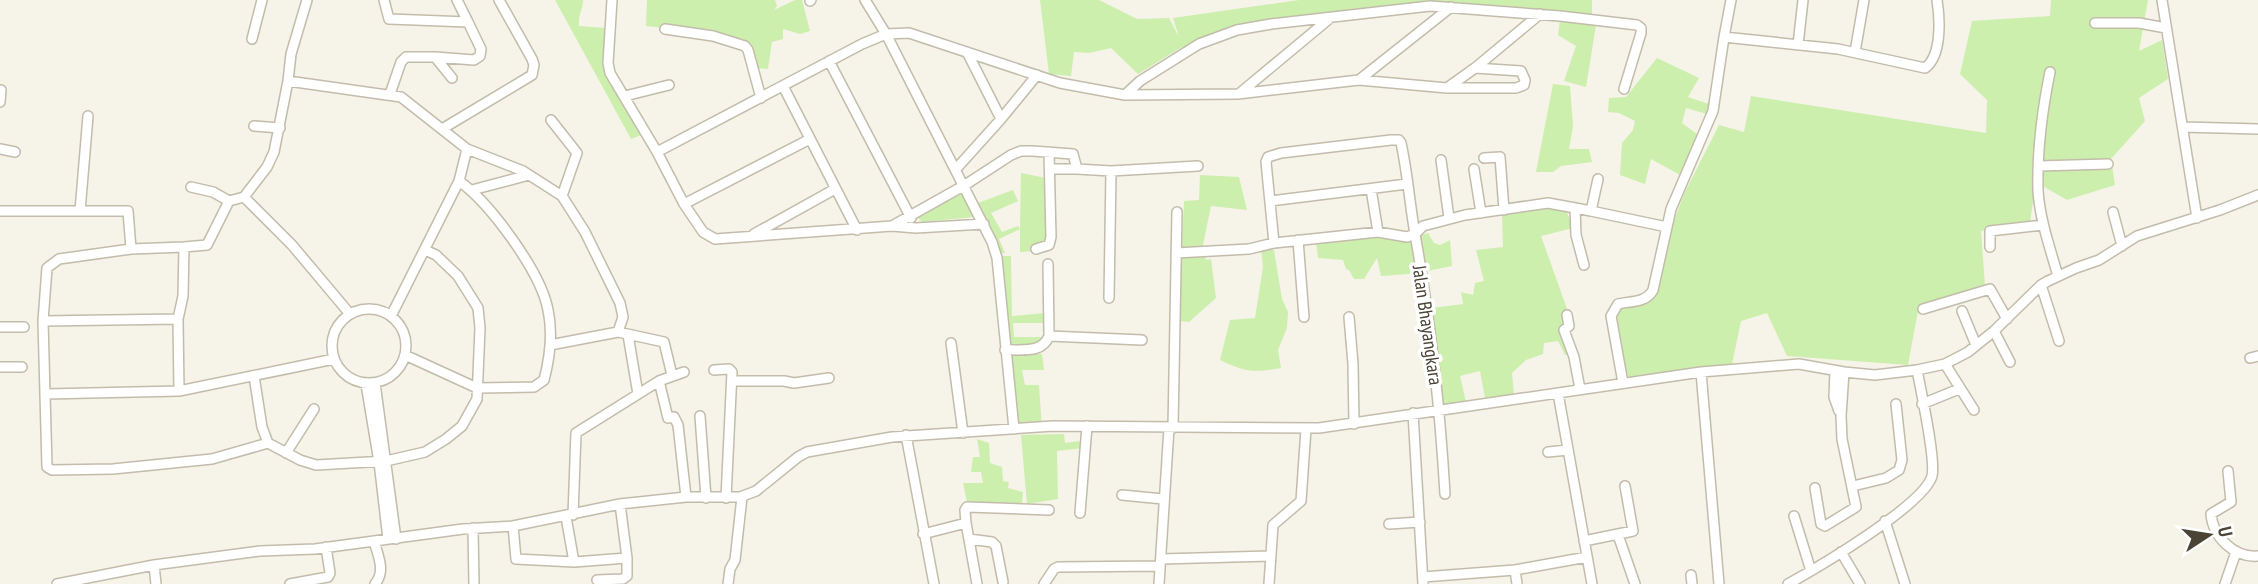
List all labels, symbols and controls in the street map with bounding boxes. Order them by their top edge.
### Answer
street label: Jalan Bhayangkara [1408,263,1448,386]
north arrow [2174,500,2244,570]
text: U [2213,524,2238,539]

